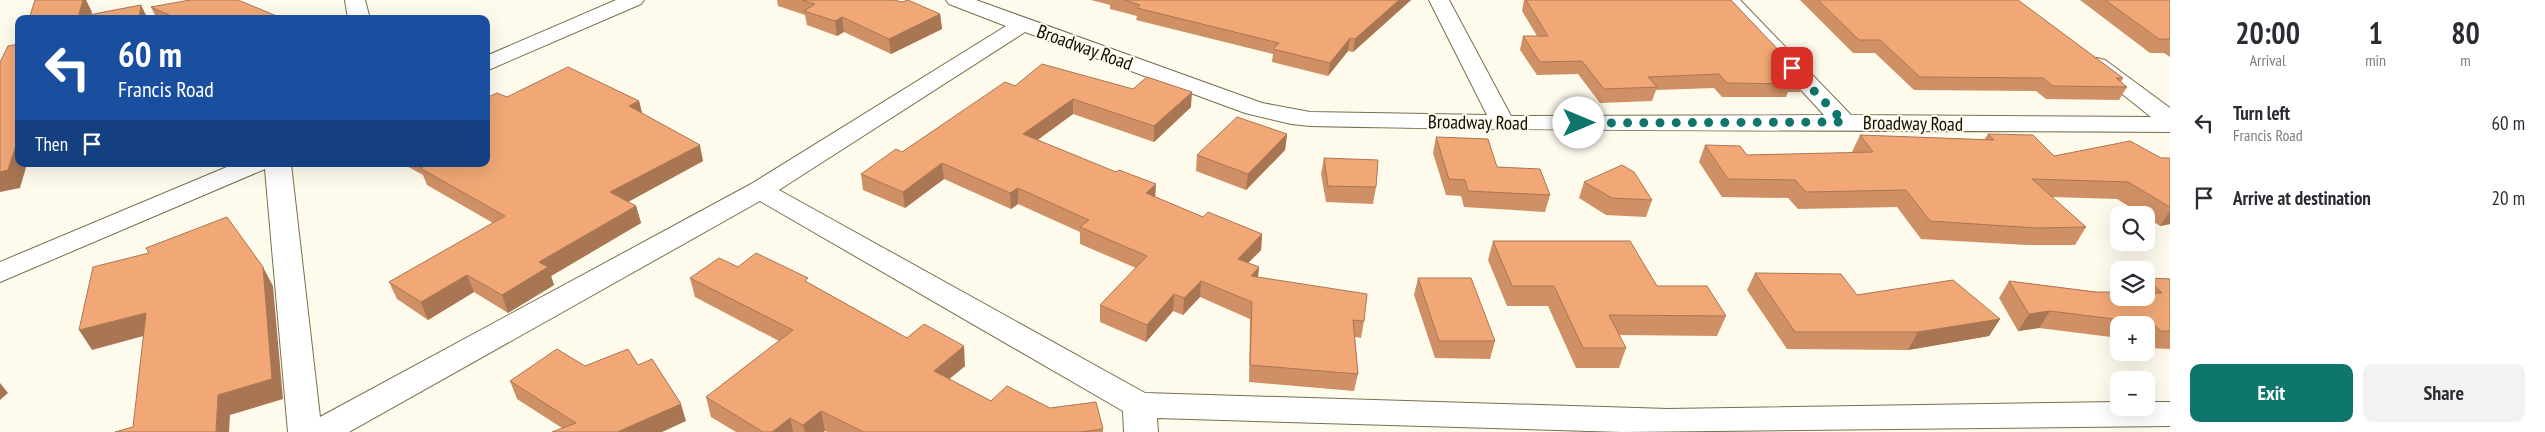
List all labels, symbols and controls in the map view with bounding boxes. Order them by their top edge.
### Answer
text: 20:00 [2235,13,2300,52]
text: 1 [2368,13,2383,52]
text: 80 [2451,13,2480,52]
street label: Broadway Road [1034,19,1136,75]
text: 60 m [118,31,182,77]
icon: left [35,35,100,100]
pin [1771,47,1813,89]
text: Arrival [2249,50,2286,70]
text: min [2365,50,2386,70]
text: m [2460,50,2471,70]
icon: arrive [1778,54,1806,82]
text: Francis Road [118,75,214,103]
position arrow [1552,96,1604,148]
text: Turn left [2233,101,2290,125]
street label: Broadway Road [1428,109,1528,135]
icon: left [2190,109,2218,137]
street label: Broadway Road [1863,110,1963,136]
text: 60 m [2492,111,2525,135]
text: Francis Road [2233,125,2303,145]
icon: arrive [78,130,106,158]
text: Then [35,132,68,156]
icon: arrive [2190,184,2218,212]
text: Arrive at destination [2233,186,2371,210]
text: 20 m [2492,186,2525,210]
map controls [2110,206,2155,416]
button: search [2110,206,2155,251]
button: layers [2110,261,2155,306]
button: + [2110,316,2155,361]
button: Exit [2190,364,2353,422]
button: Share [2363,364,2525,422]
button: − [2110,371,2155,416]

